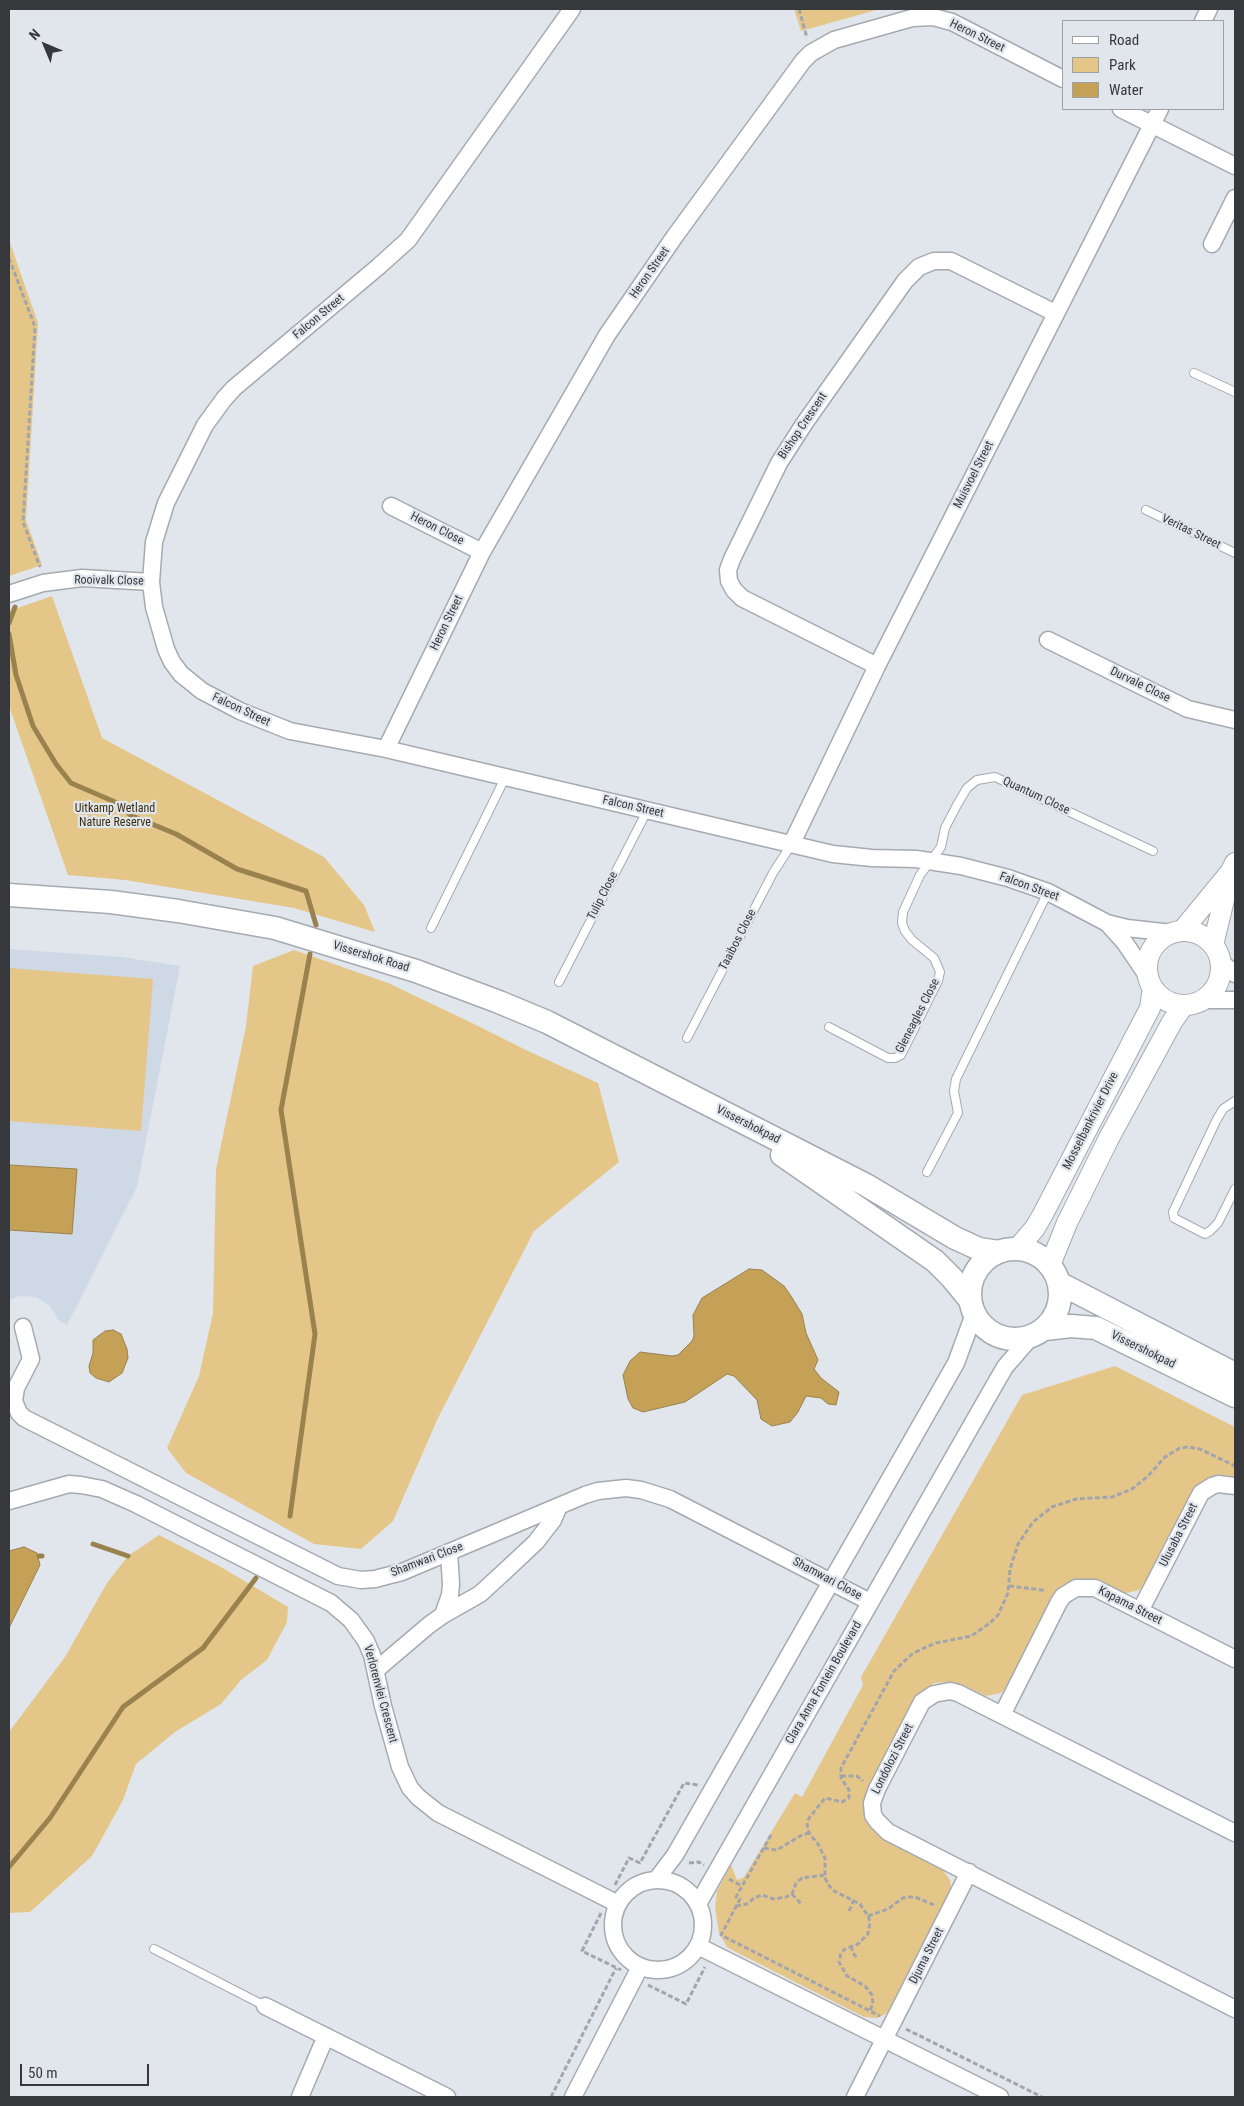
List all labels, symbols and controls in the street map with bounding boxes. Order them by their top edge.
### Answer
street label: Heron Street [947,17,1007,55]
north arrow [20,20,70,70]
legend [1062,20,1224,110]
text: N [26,26,43,43]
text: Road [1109,31,1139,49]
text: Park [1109,56,1136,74]
text: Water [1109,81,1143,99]
street label: Heron Street [627,245,673,301]
street label: Falcon Street [290,291,348,343]
street label: Bishop Crescent [775,390,831,462]
street label: Muisvoel Street [951,439,997,511]
street label: Heron Close [408,509,466,549]
street label: Veritas Street [1159,511,1223,553]
street label: Rooivalk Close [74,573,144,589]
street label: Heron Street [428,593,466,653]
street label: Durvale Close [1108,664,1172,706]
street label: Falcon Street [210,690,272,730]
street label: Quantum Close [1000,774,1072,818]
street label: Falcon Street [601,793,665,821]
park label: Uitkamp Wetland Nature Reserve [75,802,155,830]
street label: Tulip Close [585,869,621,923]
street label: Falcon Street [997,870,1061,904]
street label: Taaibos Close [716,907,760,973]
street label: Vissershok Road [331,939,411,975]
street label: Gleneagles Close [893,976,943,1056]
street label: Mosselbankrivier Drive [1060,1070,1122,1172]
street label: Vissershokpad [714,1103,782,1147]
street label: Vissershokpad [1108,1328,1178,1372]
street label: Ulusaba Street [1157,1501,1201,1569]
street label: Shamwari Close [389,1540,465,1580]
street label: Shamwari Close [790,1555,864,1603]
street label: Kapama Street [1096,1584,1164,1628]
street label: Clara Anna Fontein Boulevard [783,1619,865,1747]
street label: Verlorenvlei Crescent [360,1644,400,1744]
street label: Londolozi Street [869,1721,917,1797]
street label: Djuma Street [907,1926,947,1986]
scale bar [22,2054,151,2086]
text: 50 m [28,2064,58,2082]

